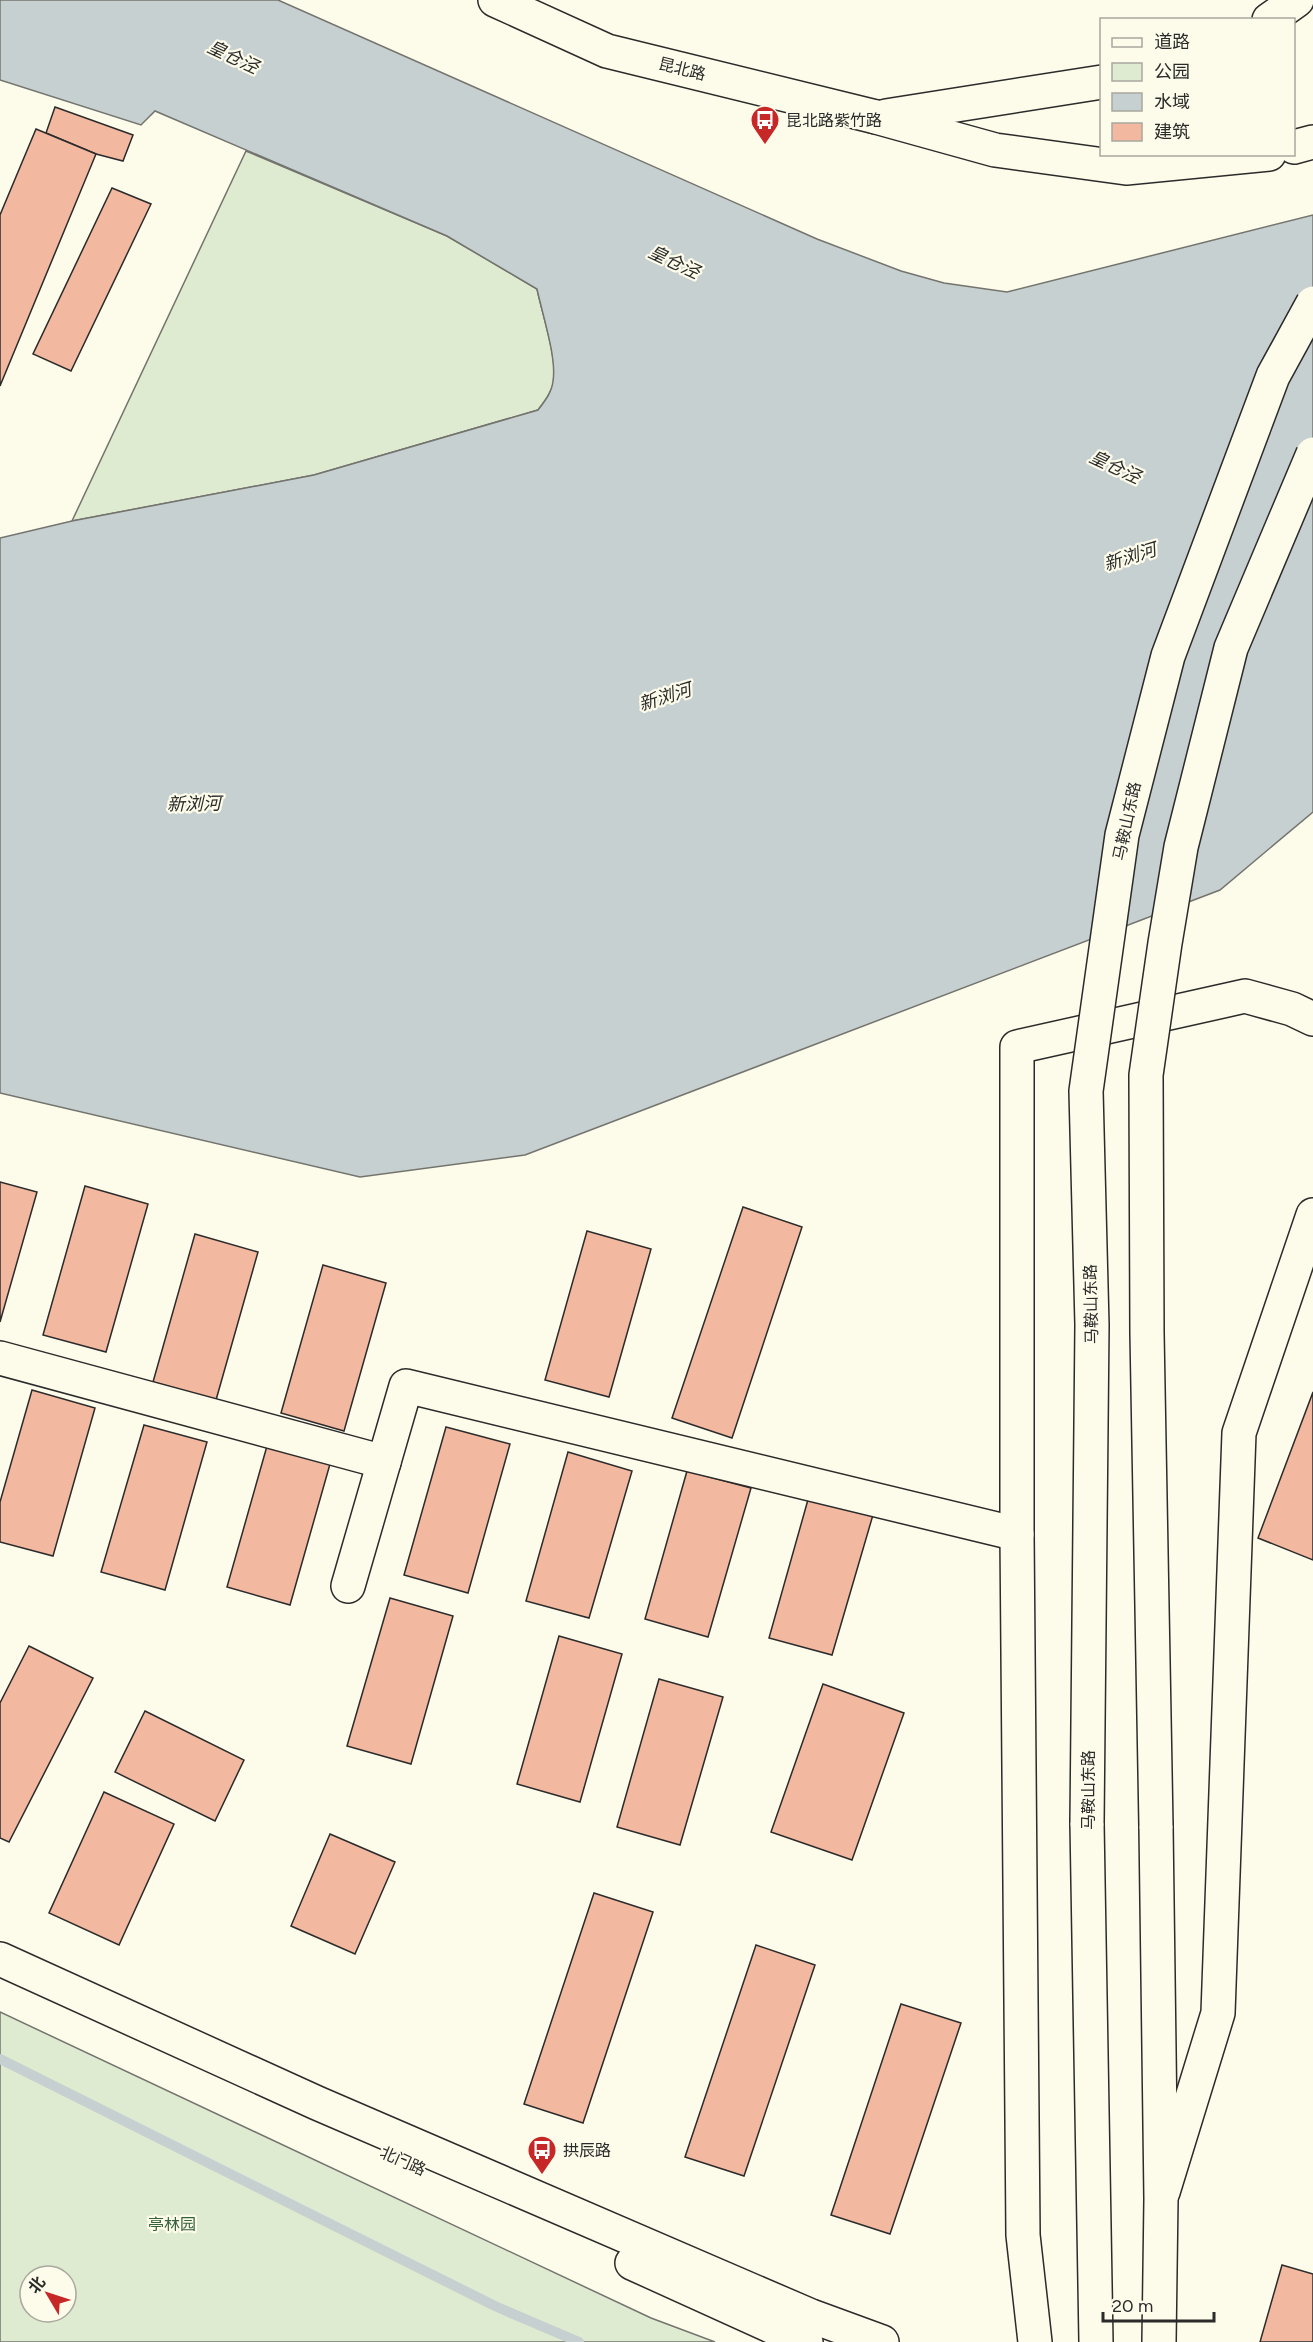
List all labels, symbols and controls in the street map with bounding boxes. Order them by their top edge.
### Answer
legend [1100,18,1295,156]
text: 道路 [1154,31,1190,53]
water label: 皇仓泾 [204,36,264,79]
street label: 昆北路 [656,54,708,84]
text: 公园 [1154,61,1190,83]
text: 水域 [1154,91,1190,113]
bus stop icon: 昆北路紫竹路 [749,104,781,146]
place label: 昆北路紫竹路 [786,111,882,130]
text: 建筑 [1154,121,1190,143]
water label: 皇仓泾 [645,241,705,284]
water label: 皇仓泾 [1086,446,1146,489]
water label: 新浏河 [1101,538,1162,575]
water label: 新浏河 [636,678,697,715]
street label: 马鞍山东路 [1109,780,1145,862]
water label: 新浏河 [167,792,224,815]
street label: 马鞍山东路 [1081,1264,1101,1344]
street label: 马鞍山东路 [1079,1750,1098,1830]
bus stop icon: 拱辰路 [526,2134,558,2176]
place label: 拱辰路 [563,2141,611,2160]
street label: 北门路 [377,2143,429,2179]
park label: 亭林园 [148,2215,196,2234]
north arrow [18,2264,78,2324]
text: 北 [24,2273,49,2297]
scale bar [1103,2285,1214,2323]
text: 20 m [1112,2295,1153,2317]

